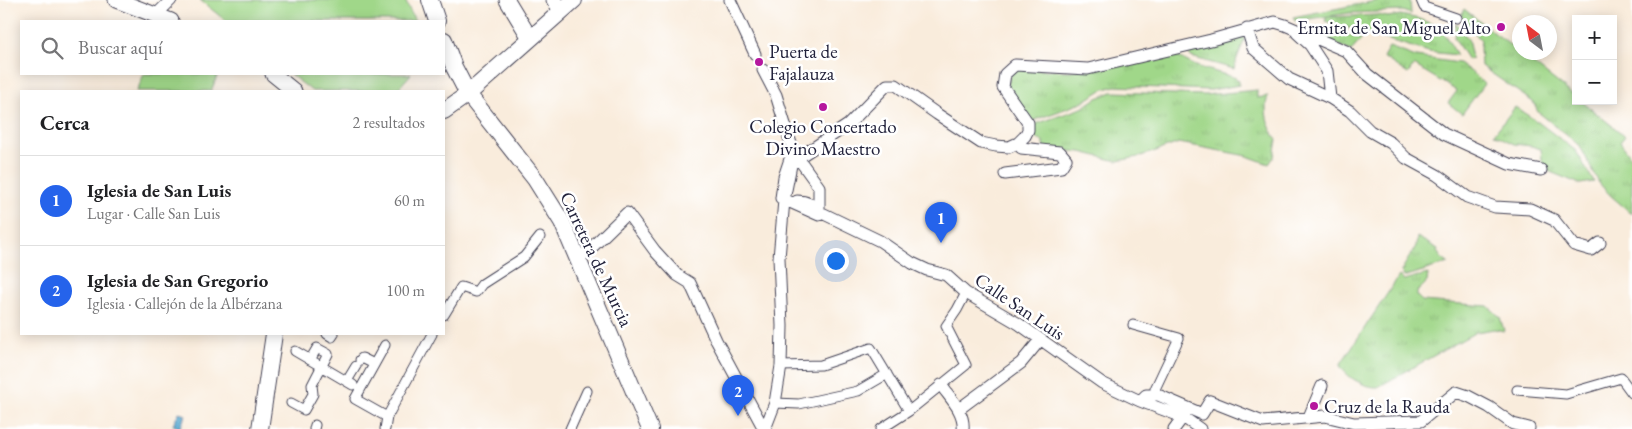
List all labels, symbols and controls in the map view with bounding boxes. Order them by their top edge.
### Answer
place label: Ermita de San Miguel Alto [1297,15,1491,40]
north arrow [1512,15,1557,60]
map controls [1572,15,1617,105]
button: + [1572,15,1617,60]
search box [20,20,445,75]
marker: Ermita de San Miguel Alto [1495,21,1507,33]
icon: search [38,34,66,62]
text: Buscar aquí [78,35,163,60]
place label: Puerta de Fajalauza [769,39,838,86]
marker: Puerta de Fajalauza [753,56,765,68]
button: − [1572,60,1617,105]
marker: Colegio Concertado Divino Maestro [817,101,829,113]
text: Cerca [40,109,90,136]
text: 2 resultados [353,112,425,133]
place label: Colegio Concertado Divino Maestro [749,114,897,161]
text: Iglesia de San Luis [87,178,231,203]
street label: Carretera de Murcia [554,188,639,331]
text: 1 [52,190,60,211]
text: 60 m [394,190,425,211]
pin: 1 [925,202,957,243]
text: Lugar · Calle San Luis [87,203,220,224]
your location [823,248,849,274]
street label: Calle San Luis [970,267,1070,346]
text: Iglesia de San Gregorio [87,268,268,293]
text: 2 [52,280,60,301]
text: 100 m [386,280,425,301]
text: Iglesia · Callejón de la Albérzana [87,293,282,314]
pin: 2 [722,375,754,416]
place label: Cruz de la Rauda [1324,394,1450,419]
marker: Cruz de la Rauda [1308,400,1320,412]

